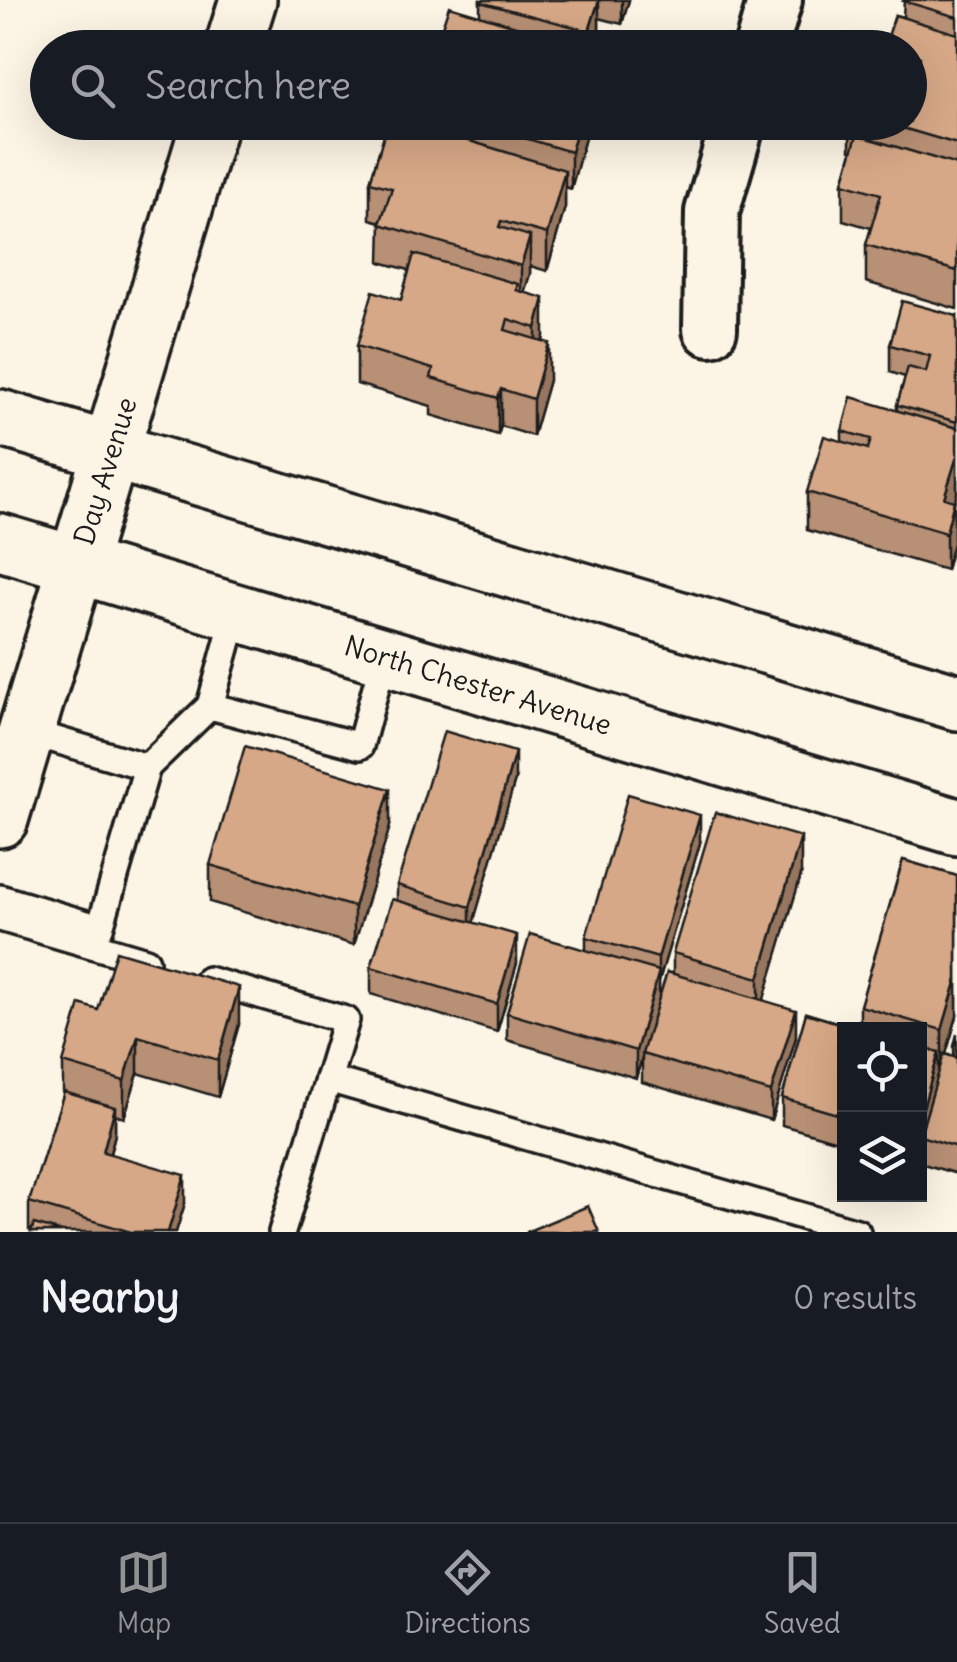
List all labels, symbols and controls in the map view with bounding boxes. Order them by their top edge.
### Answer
search box [30,30,927,140]
icon: search [65,58,120,113]
text: Search here [145,62,351,109]
street label: Day Avenue [66,393,144,549]
street label: North Chester Avenue [340,627,616,743]
map controls [837,1022,927,1202]
button: locate [837,1022,927,1112]
button: layers [837,1112,927,1202]
text: Nearby [40,1271,179,1323]
text: 0 results [793,1277,917,1318]
tab: Map [116,1545,171,1641]
tab: Directions [404,1545,531,1641]
tab: Saved [764,1545,841,1641]

